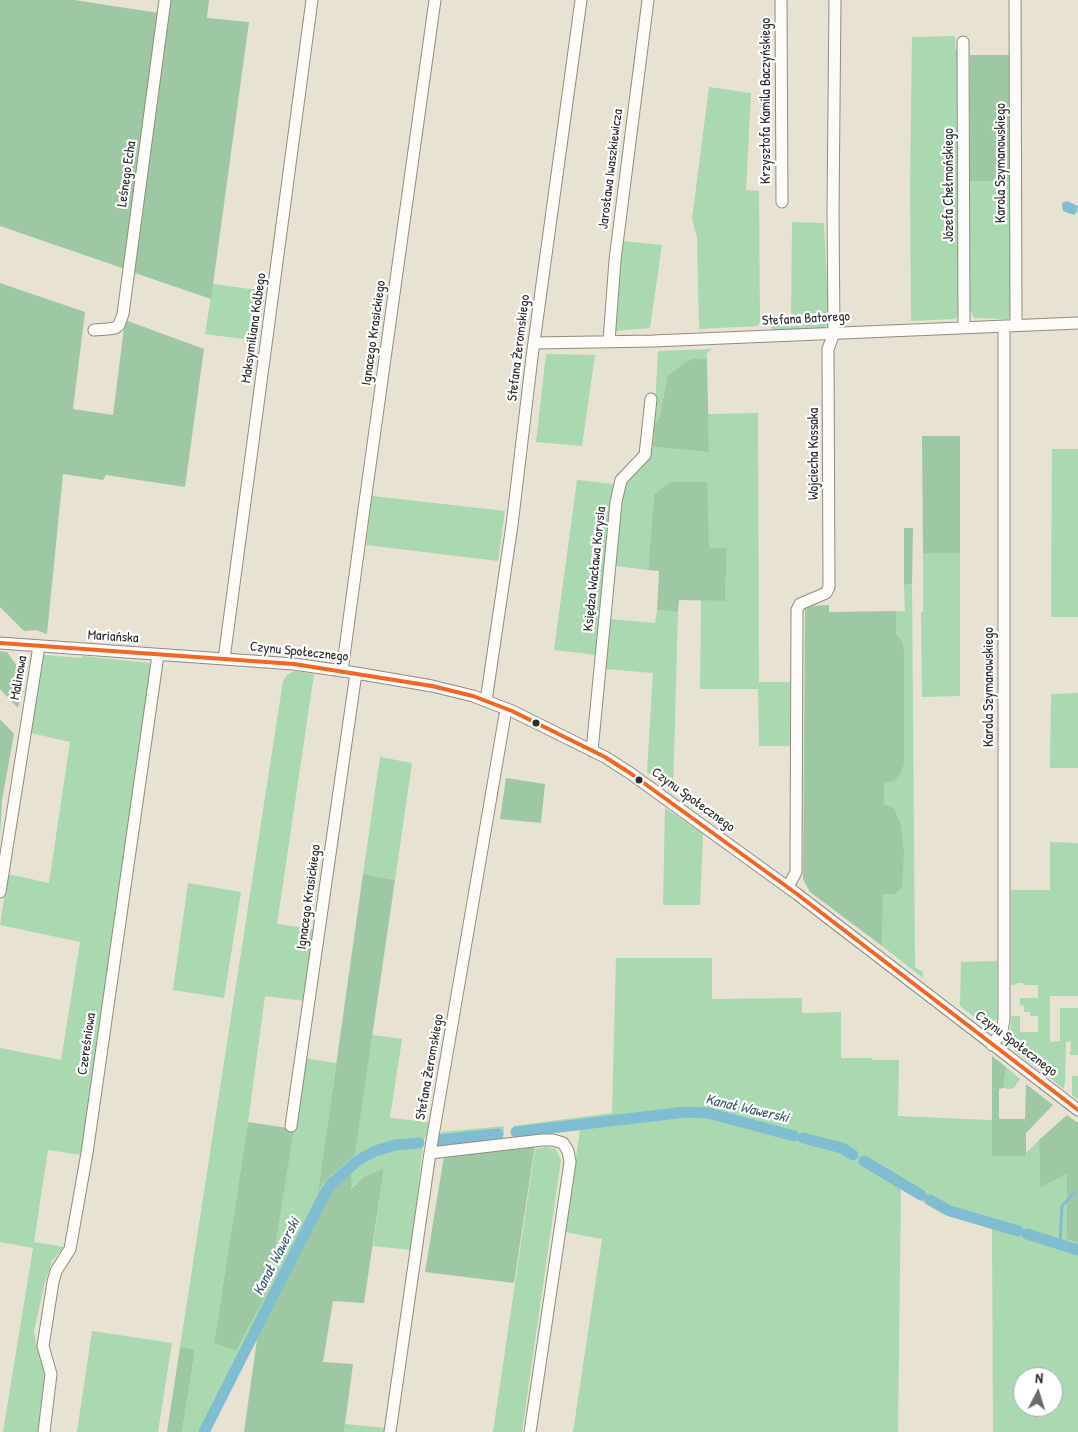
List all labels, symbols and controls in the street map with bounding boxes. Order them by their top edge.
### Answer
street label: Krzysztofa Kamila Baczyńskiego [758,18,774,184]
street label: Karola Szymanowskiego [993,103,1009,223]
street label: Jarosława Iwaszkiewicza [595,108,627,230]
street label: Józefa Chełmońskiego [941,128,957,242]
street label: Leśnego Echa [114,140,140,208]
street label: Maksymiliana Kolbego [238,272,270,384]
street label: Ignacego Krasickiego [358,279,390,387]
street label: Stefana Żeromskiego [504,294,534,402]
street label: Stefana Batorego [761,308,851,330]
street label: Wojciecha Kossaka [806,408,822,500]
street label: Księdza Wacława Korysia [580,506,610,632]
street label: Mariańska [87,627,139,647]
street label: Karola Szymanowskiego [981,627,997,747]
street label: Czynu Społecznego [249,638,349,666]
street label: Malinowa [7,655,31,701]
unlabelled marker [531,718,541,728]
street label: Czynu Społecznego [648,764,738,836]
unlabelled marker [634,775,644,785]
street label: Ignacego Krasickiego [293,843,325,951]
street label: Czynu Społecznego [971,1008,1061,1080]
street label: Czereśniowa [74,1012,100,1076]
street label: Stefana Żeromskiego [412,1013,448,1121]
water label: Kanał Wawerski [704,1091,790,1127]
water label: Kanał Wawerski [250,1215,304,1299]
north arrow [1013,1367,1063,1417]
text: N [1035,1368,1044,1387]

